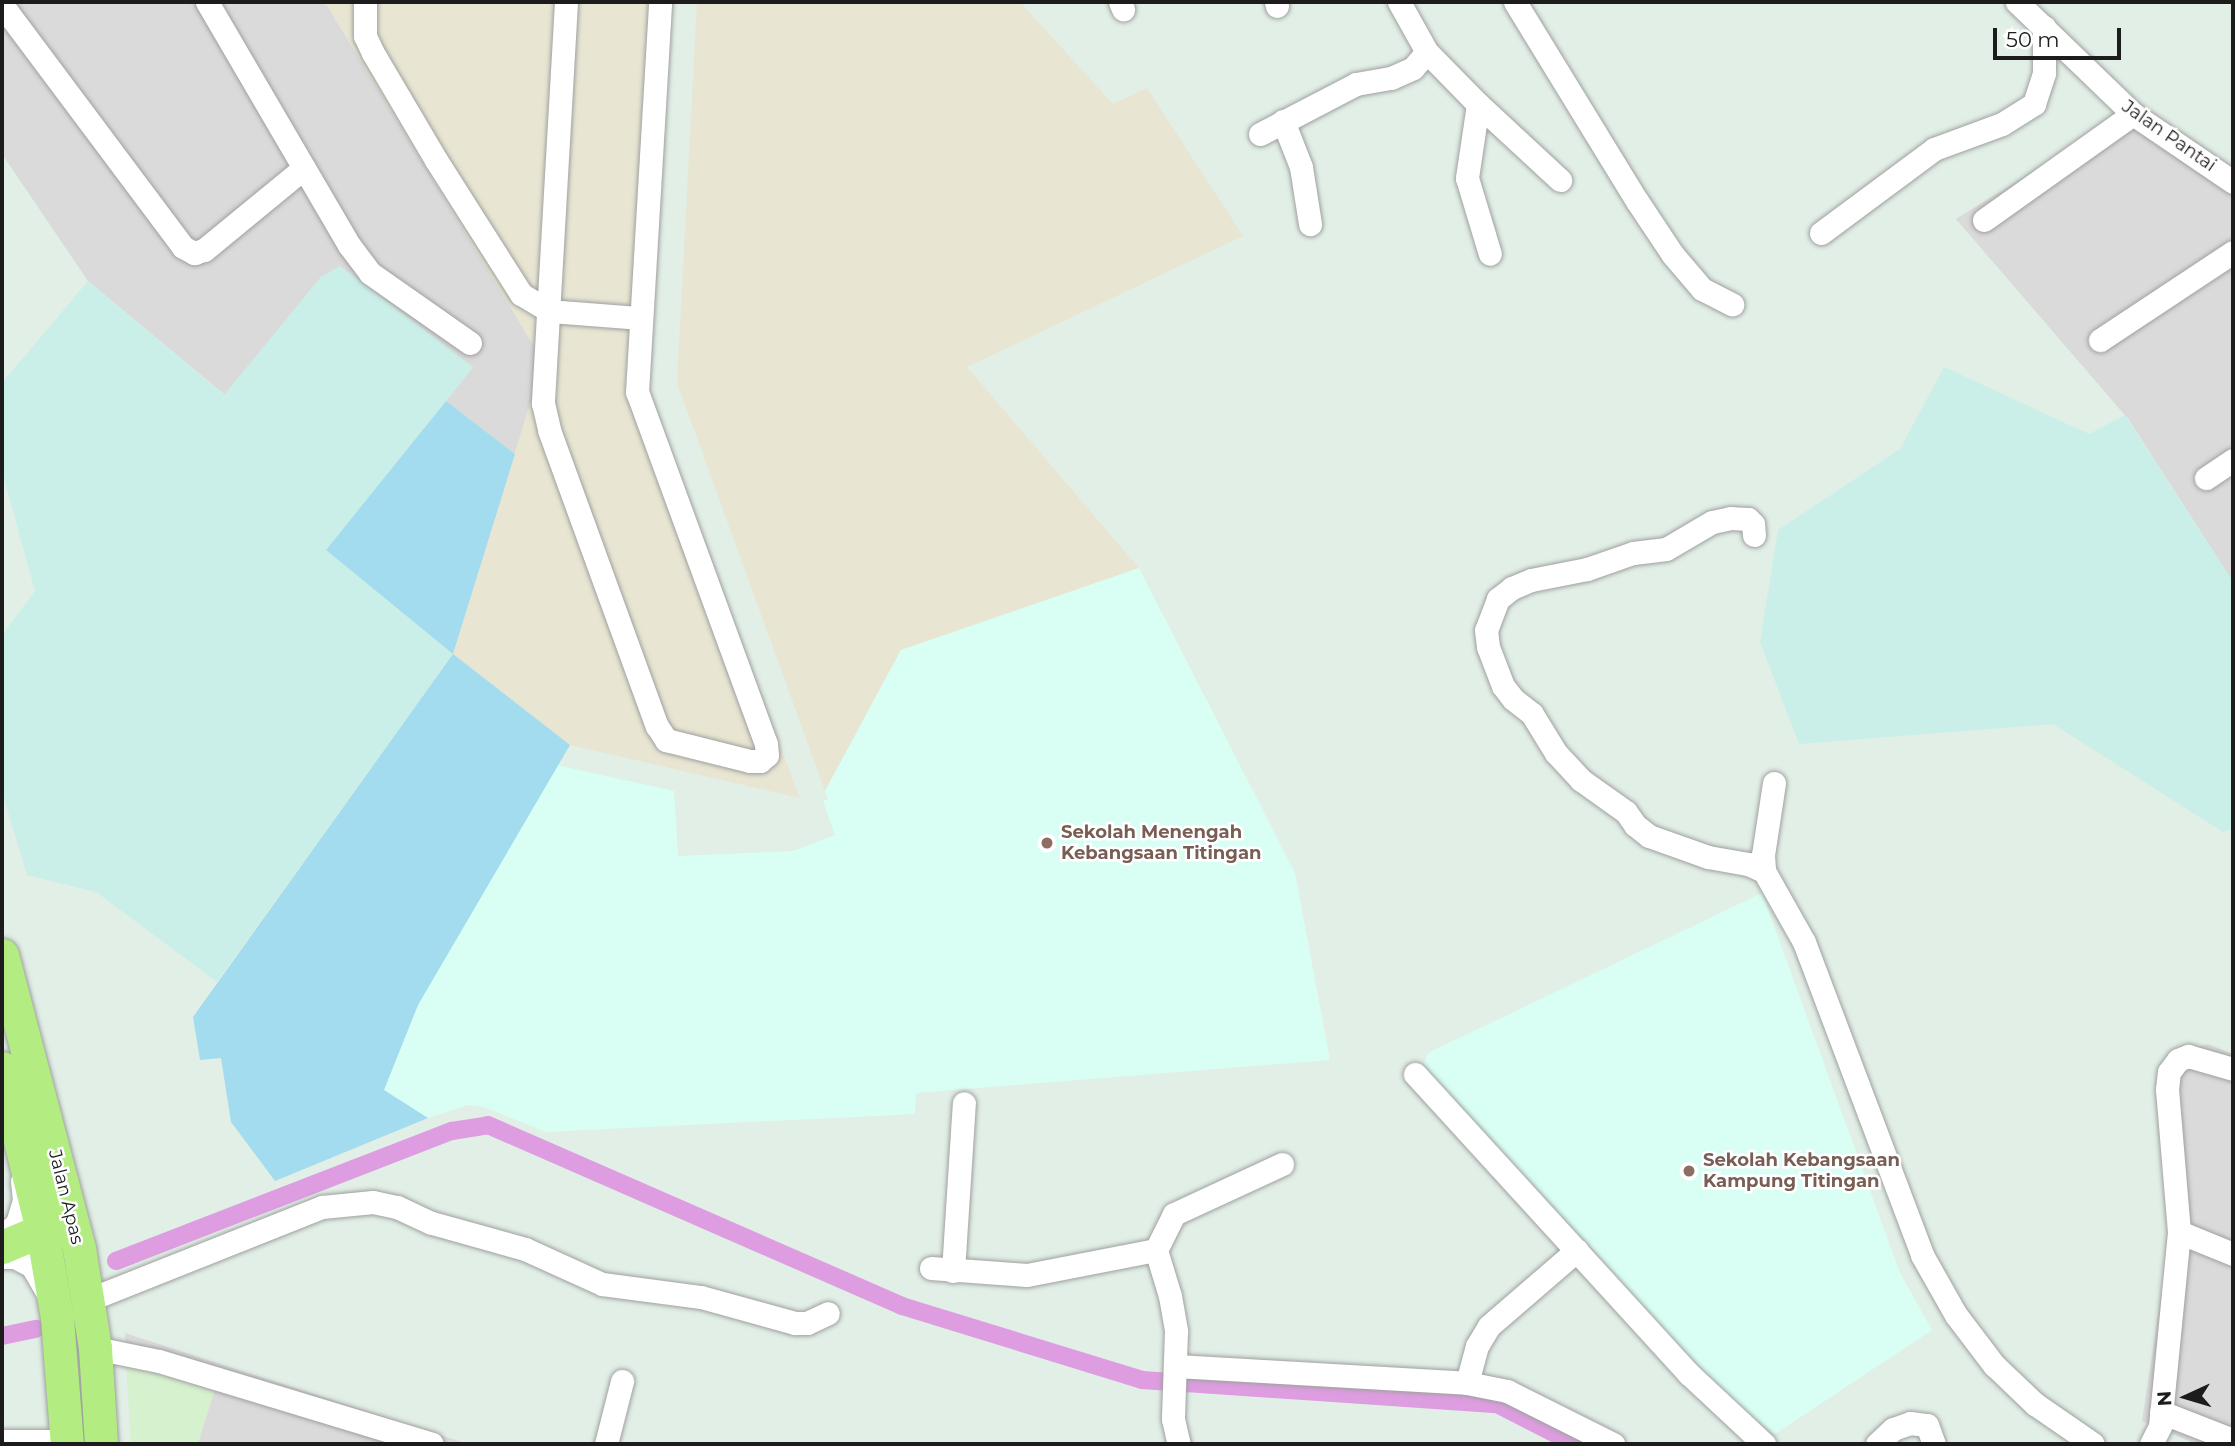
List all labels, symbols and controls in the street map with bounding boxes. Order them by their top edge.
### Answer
scale bar [1997,14,2125,58]
text: 50 m [2006,27,2060,52]
street label: Jalan Pantai [2118,96,2220,176]
place label: Sekolah Menengah Kebangsaan Titingan [1061,822,1262,864]
marker: Sekolah Menengah Kebangsaan Titingan [1039,835,1055,851]
street label: Jalan Apas [44,1148,88,1246]
place label: Sekolah Kebangsaan Kampung Titingan [1703,1150,1900,1192]
marker: Sekolah Kebangsaan Kampung Titingan [1681,1163,1697,1179]
north arrow [2151,1362,2221,1432]
text: N [2153,1390,2177,1407]

